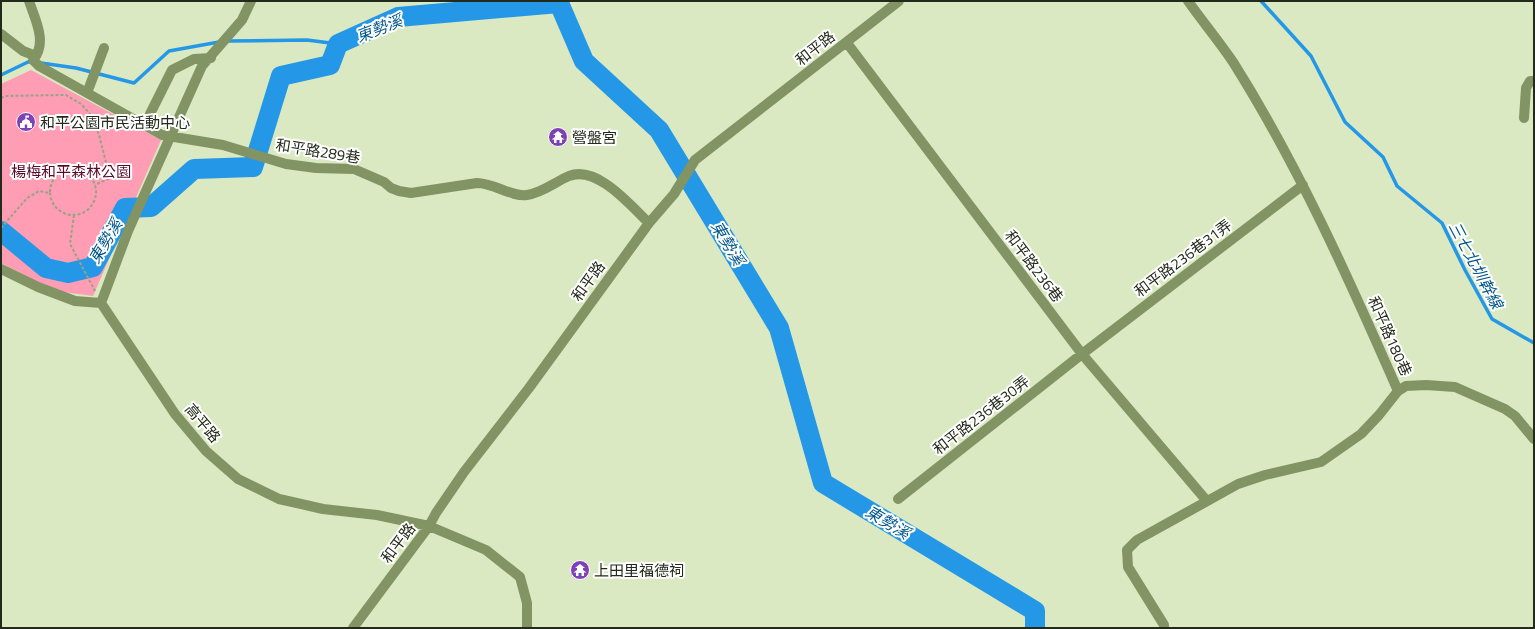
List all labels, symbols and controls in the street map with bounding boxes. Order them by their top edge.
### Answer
water label: 東勢溪 [352,7,408,48]
street label: 和平路 [790,25,840,71]
public building icon: 和平公園市民活動中心 [15,111,37,133]
place label: 和平公園市民活動中心 [40,111,190,134]
temple icon: 營盤宮 [547,126,569,148]
place label: 營盤宮 [572,126,617,149]
street label: 和平路289巷 [274,133,362,169]
park label: 楊梅和平森林公園 [11,160,131,183]
water label: 東勢溪 [82,213,129,268]
street label: 和平路236巷31弄 [1129,214,1237,302]
water label: 東勢溪 [705,216,752,271]
water label: 三七北圳幹線 [1443,217,1510,315]
street label: 和平路236巷 [999,225,1069,307]
street label: 和平路 [565,256,611,306]
street label: 和平路180巷 [1362,292,1418,380]
street label: 和平路236巷30弄 [928,370,1034,460]
street label: 高平路 [180,398,226,448]
water label: 東勢溪 [861,499,916,546]
street label: 和平路 [375,518,421,568]
temple icon: 上田里福德祠 [569,559,591,581]
place label: 上田里福德祠 [594,559,684,582]

